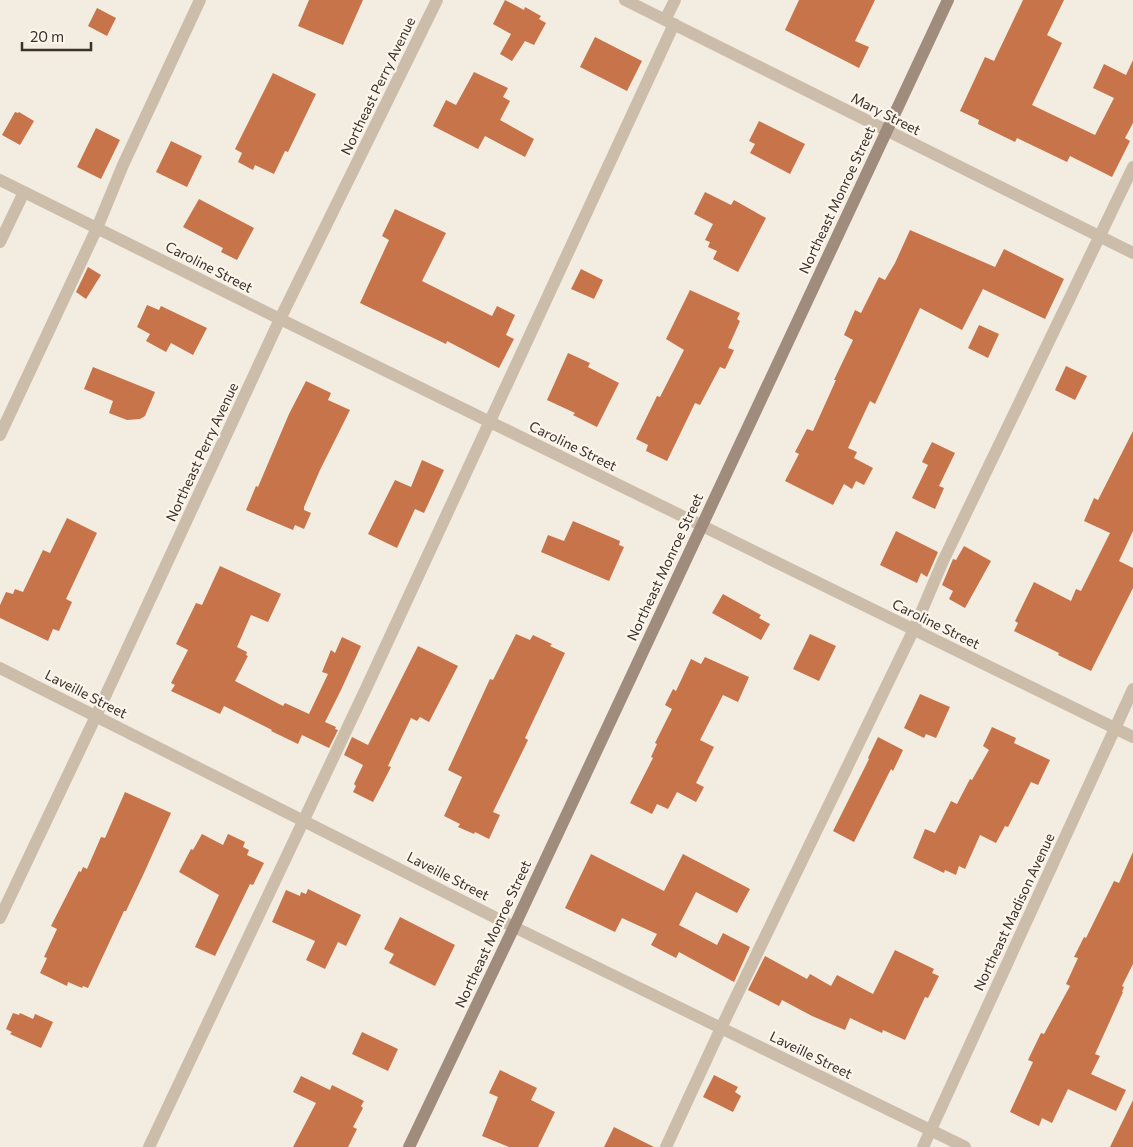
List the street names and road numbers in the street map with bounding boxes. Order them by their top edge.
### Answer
street label: Northeast Perry Avenue [337,14,418,158]
street label: Mary Street [849,89,924,138]
street label: Northeast Monroe Street [795,123,878,276]
street label: Caroline Street [163,237,256,296]
street label: Northeast Perry Avenue [162,380,241,524]
street label: Caroline Street [527,417,620,474]
street label: Northeast Monroe Street [623,490,706,643]
street label: Caroline Street [890,595,983,652]
street label: Laveille Street [42,666,130,722]
street label: Northeast Madison Avenue [969,830,1058,993]
street label: Laveille Street [404,848,492,904]
street label: Northeast Monroe Street [451,857,534,1010]
street label: Laveille Street [767,1027,856,1082]

